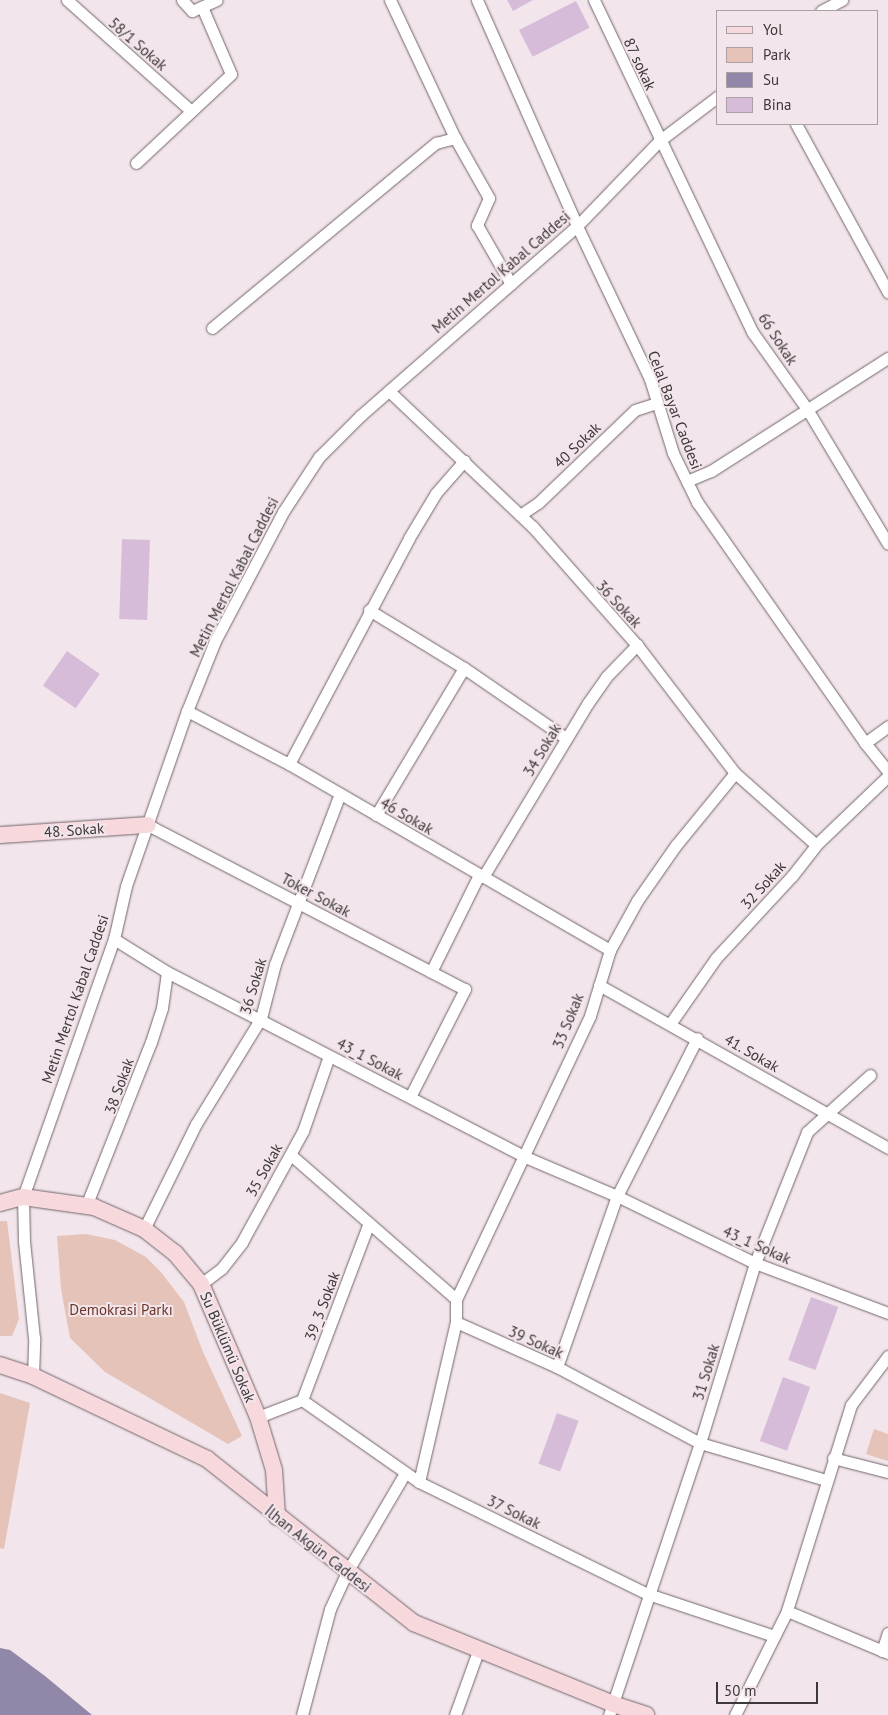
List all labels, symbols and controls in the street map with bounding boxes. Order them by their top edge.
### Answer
legend [716,10,878,125]
street label: 58/1 Sokak [105,14,171,74]
text: Yol [763,20,783,39]
street label: 87 sokak [620,35,660,93]
text: Park [763,45,791,64]
text: Su [763,70,779,89]
text: Bina [763,95,791,114]
street label: Metin Mertol Kabal Caddesi [428,207,574,337]
street label: 66 Sokak [755,310,801,368]
street label: Celal Bayar Caddesi [644,348,706,472]
street label: 40 Sokak [550,418,604,472]
street label: Metin Mertol Kabal Caddesi [186,494,282,660]
street label: 36 Sokak [593,577,645,631]
street label: 34 Sokak [519,720,565,780]
street label: 46 Sokak [377,794,437,838]
street label: 48. Sokak [43,819,105,841]
street label: 32 Sokak [737,857,789,913]
street label: Toker Sokak [278,869,354,921]
street label: Metin Mertol Kabal Caddesi [38,912,112,1086]
street label: 36 Sokak [236,956,270,1016]
street label: 33 Sokak [549,991,587,1051]
street label: 41. Sokak [721,1030,783,1076]
street label: 43_1 Sokak [334,1034,406,1084]
street label: 38 Sokak [101,1056,137,1116]
street label: 35 Sokak [242,1140,286,1200]
street label: 43_1 Sokak [720,1222,794,1268]
street label: 39_3 Sokak [301,1269,343,1343]
street label: Su Büklümü Sokak [197,1289,259,1405]
park label: Demokrasi Parkı [69,1301,173,1319]
street label: 39 Sokak [506,1322,566,1362]
street label: 31 Sokak [689,1342,723,1402]
street label: 37 Sokak [484,1491,544,1533]
street label: İlhan Akgün Caddesi [261,1502,375,1596]
scale bar [718,1672,820,1704]
text: 50 m [724,1681,757,1700]

